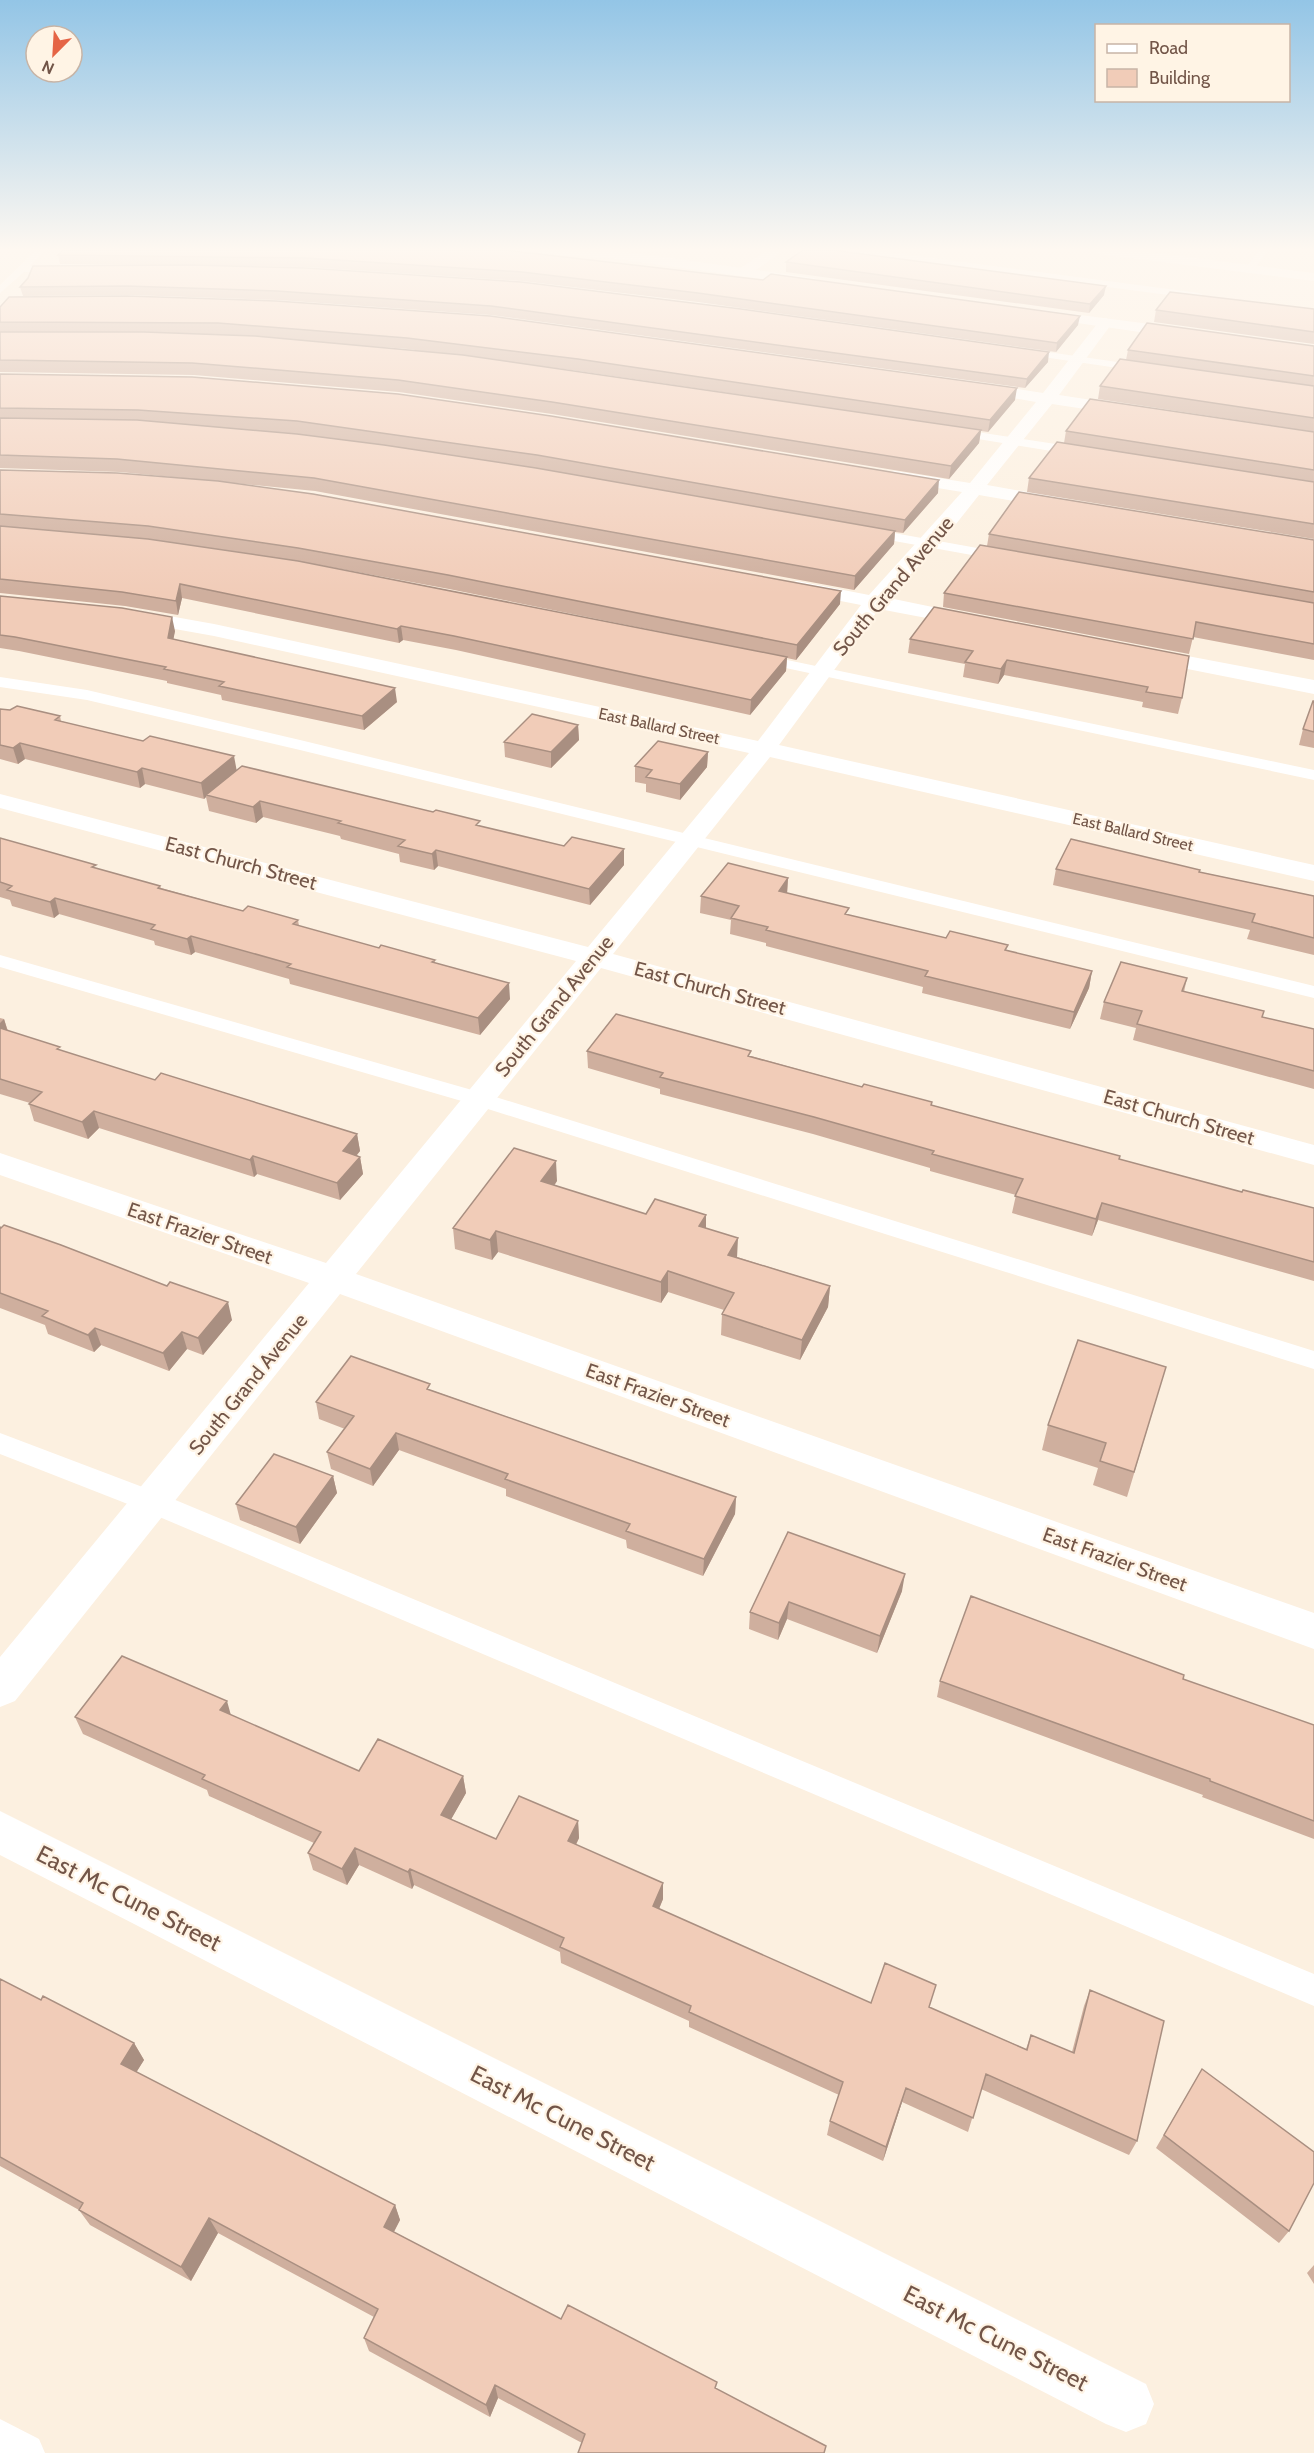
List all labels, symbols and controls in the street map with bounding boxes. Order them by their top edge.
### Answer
north arrow [24,24,84,84]
legend [1095,24,1290,102]
text: Road [1149,37,1188,59]
text: N [39,56,57,78]
text: Building [1149,67,1211,89]
street label: South Grand Avenue [828,511,958,661]
street label: East Ballard Street [597,704,722,748]
street label: East Ballard Street [1071,809,1196,855]
street label: East Church Street [163,831,320,895]
street label: South Grand Avenue [490,931,618,1081]
street label: East Church Street [632,956,789,1020]
street label: East Church Street [1101,1084,1257,1150]
street label: East Frazier Street [124,1197,276,1269]
street label: South Grand Avenue [184,1309,312,1459]
street label: East Frazier Street [583,1358,734,1432]
street label: East Frazier Street [1040,1522,1191,1596]
street label: East Mc Cune Street [32,1839,226,1957]
street label: East Mc Cune Street [466,2059,660,2177]
street label: East Mc Cune Street [899,2279,1093,2397]

